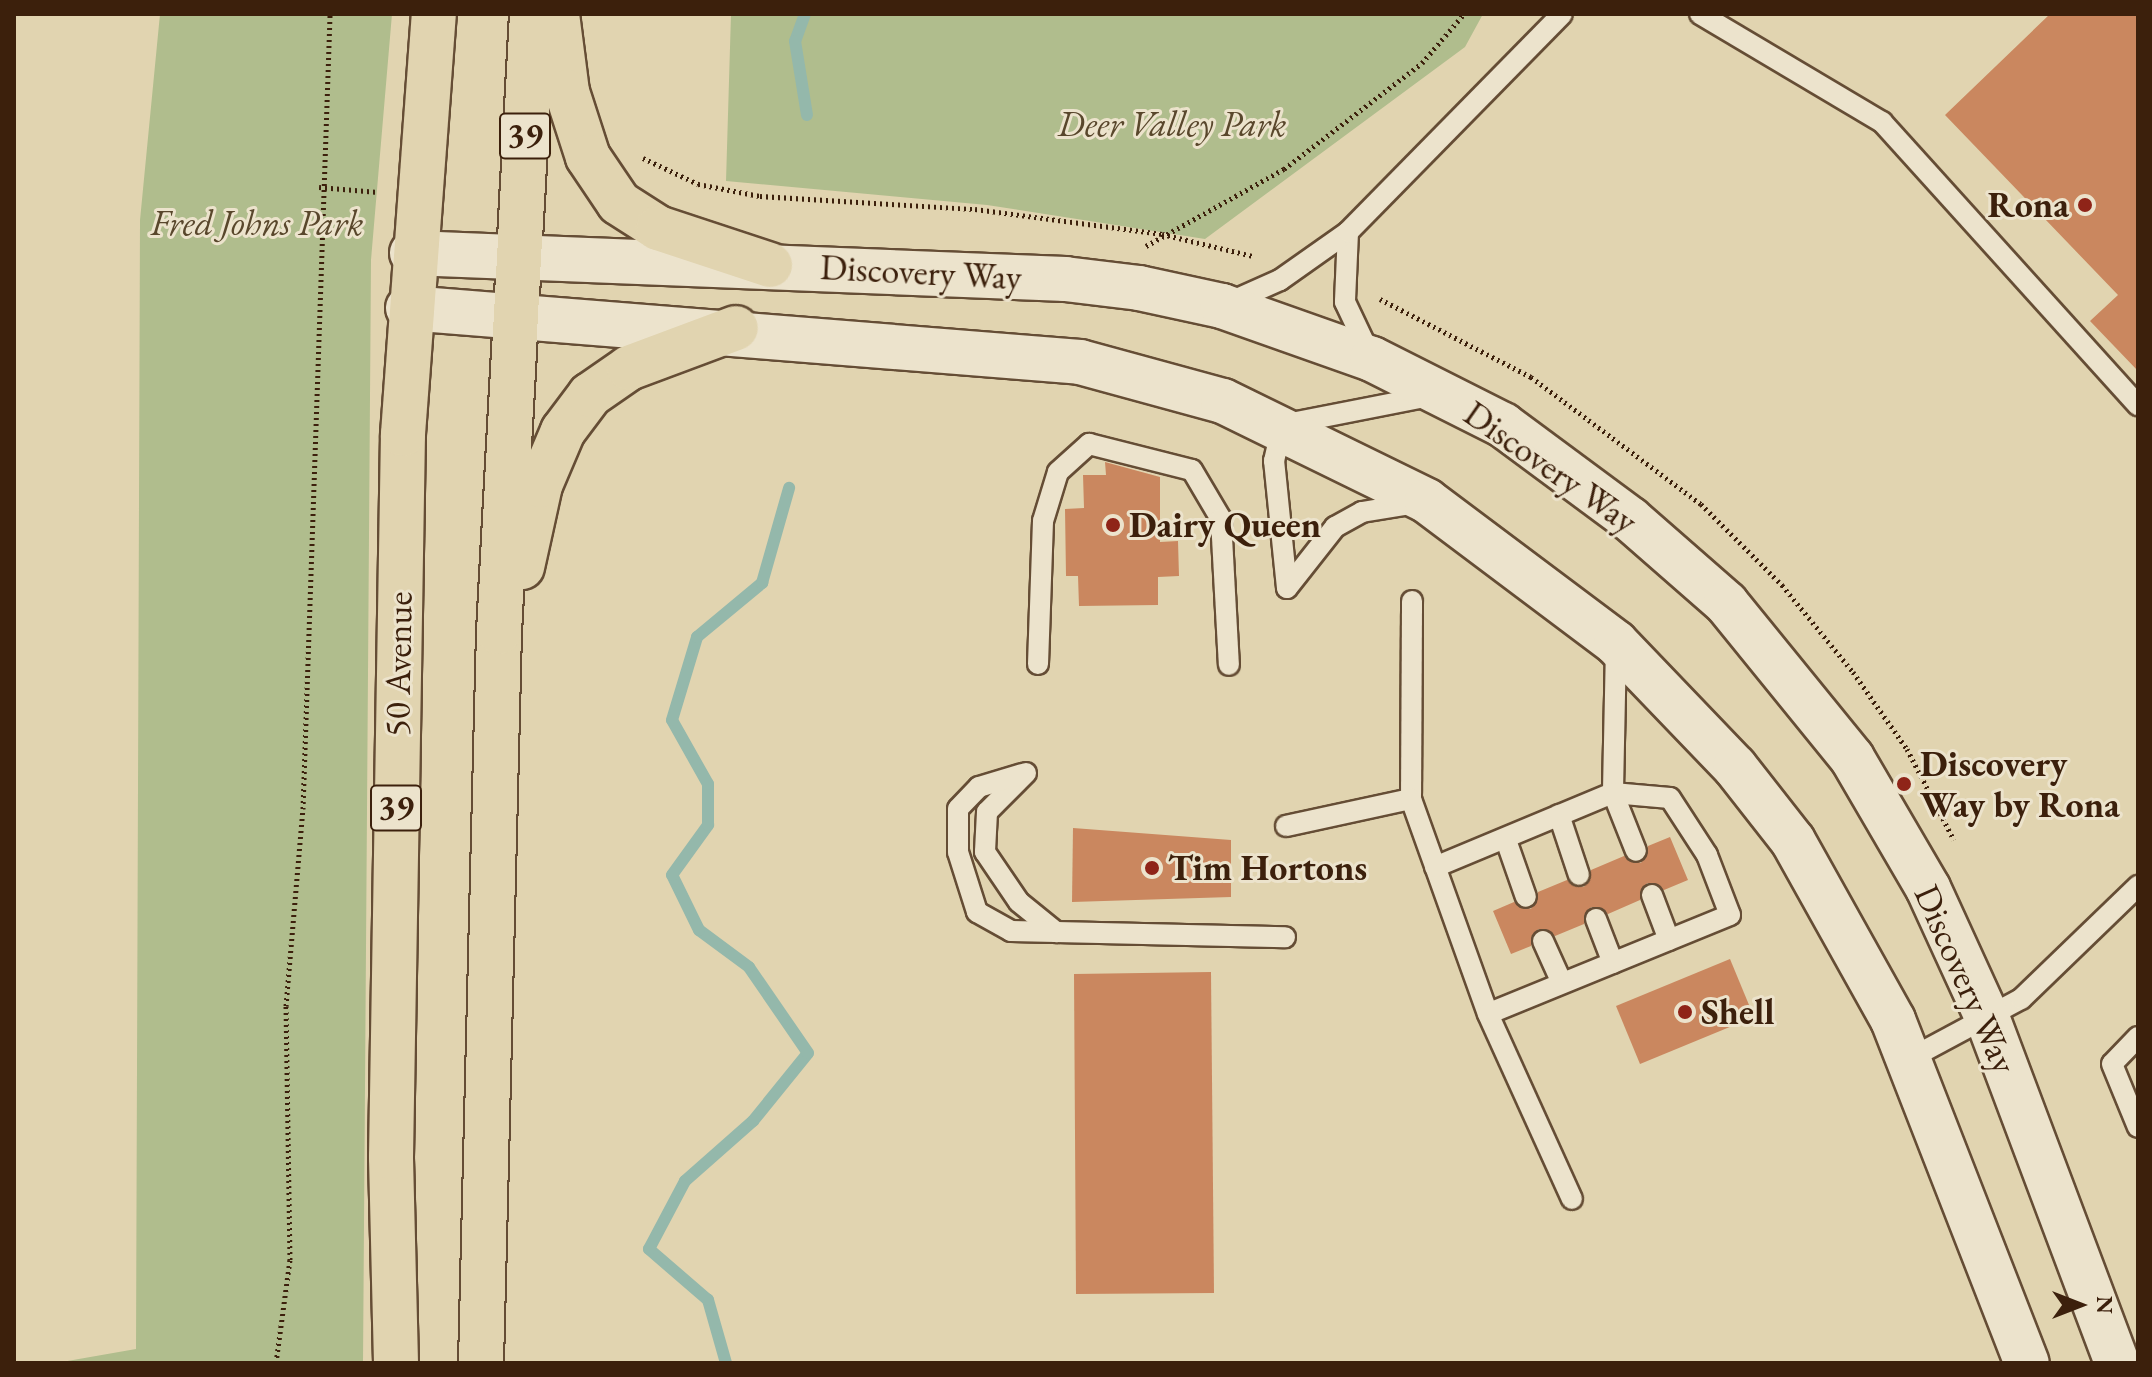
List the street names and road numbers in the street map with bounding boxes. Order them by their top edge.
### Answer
road number: 39 [499,106,551,166]
street label: Discovery Way [819,245,1023,299]
street label: Discovery Way [1456,391,1646,543]
street label: 50 Avenue [375,591,421,737]
road number: 39 [370,778,422,838]
street label: Discovery Way [1905,878,2027,1080]

